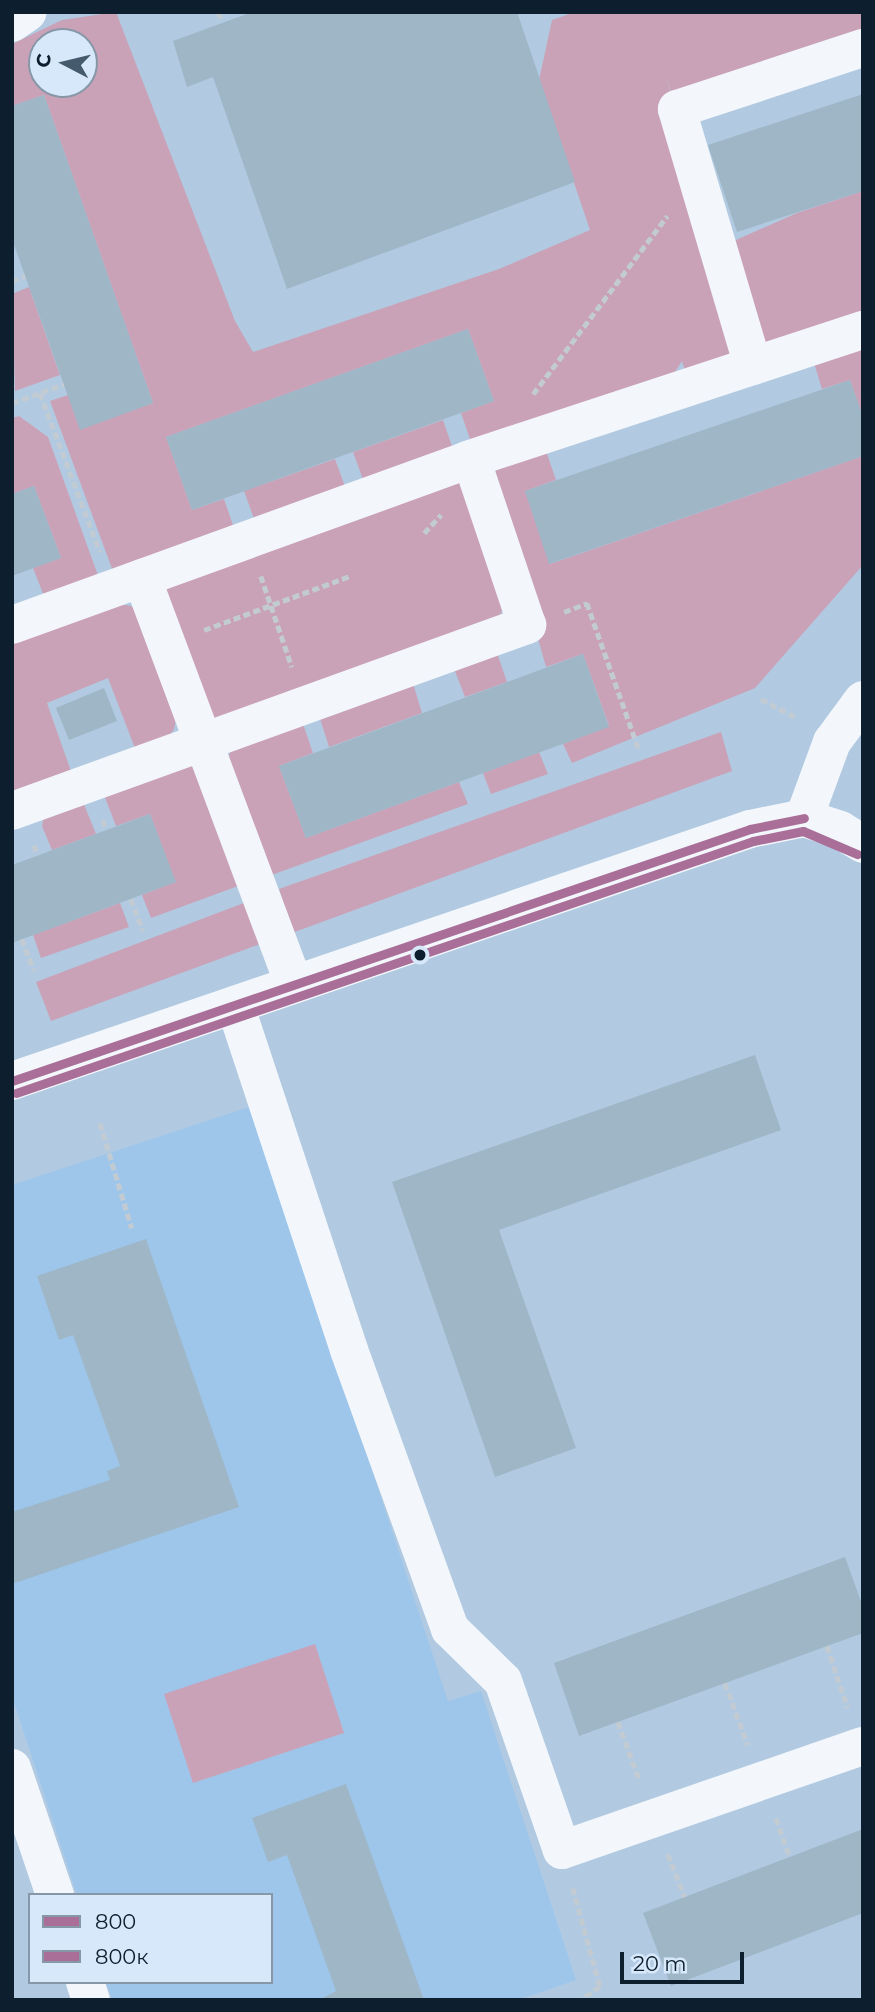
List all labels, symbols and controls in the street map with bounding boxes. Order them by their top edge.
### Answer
north arrow [28,28,98,98]
text: С [31,52,56,69]
unlabelled marker [413,948,427,962]
legend [28,1893,273,1984]
text: 800 [95,1909,136,1934]
scale bar [623,1938,747,1982]
text: 800к [95,1944,148,1969]
text: 20 m [633,1951,687,1976]

